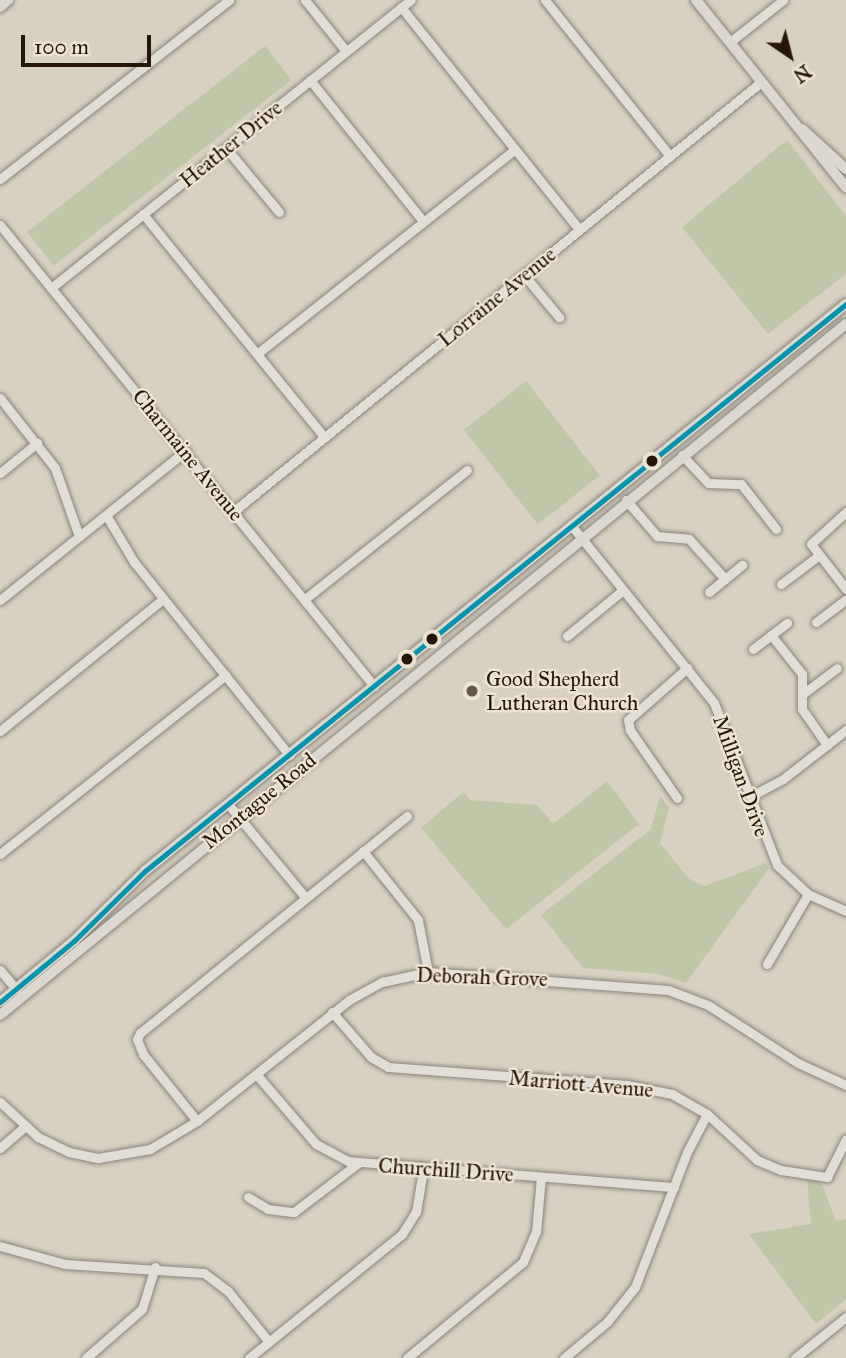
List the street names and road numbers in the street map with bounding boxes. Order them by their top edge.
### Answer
street label: Heather Drive [175,95,287,193]
street label: Lorraine Avenue [433,242,561,352]
street label: Charmaine Avenue [127,384,249,526]
street label: Milligan Drive [707,712,775,840]
street label: Montague Road [197,747,321,855]
street label: Deborah Grove [416,962,548,992]
street label: Marriott Avenue [508,1065,654,1103]
street label: Churchill Drive [377,1153,515,1187]

